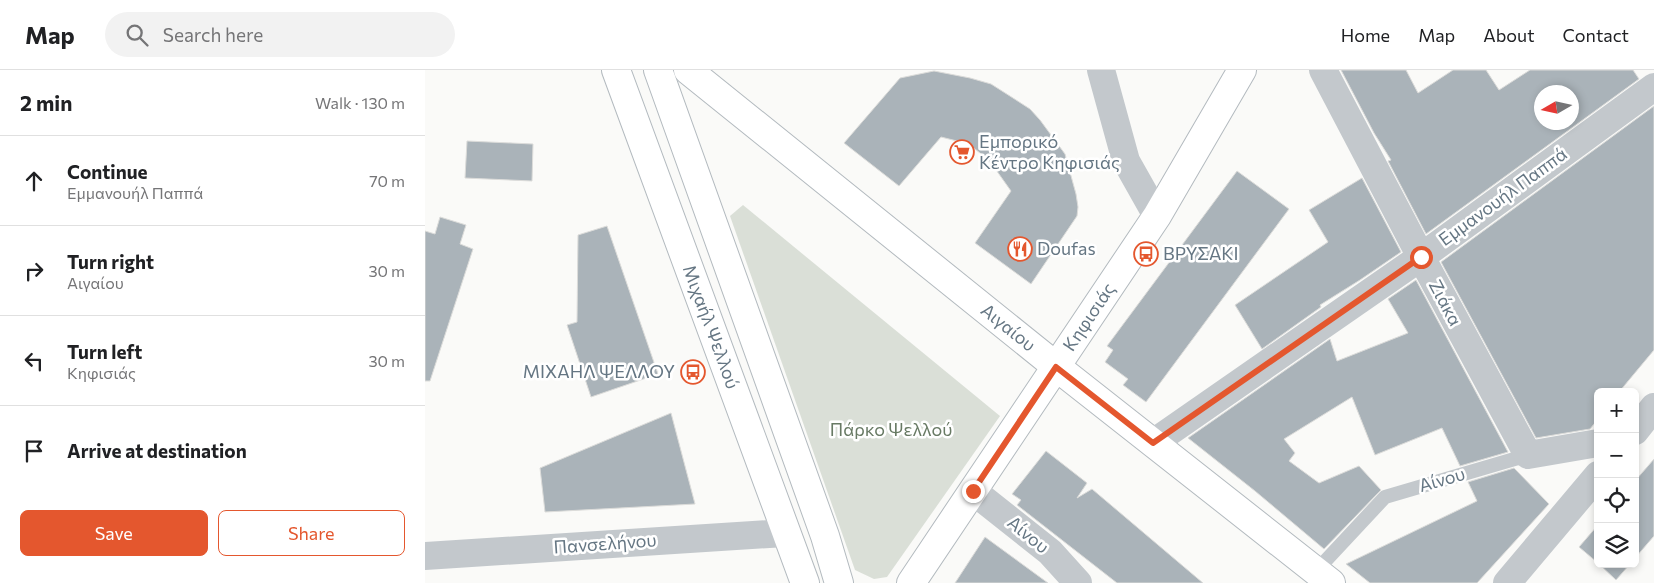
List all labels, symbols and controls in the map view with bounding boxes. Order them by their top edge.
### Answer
search box [105,12,455,57]
text: Map [25,20,75,49]
icon: search [123,21,151,49]
text: Search here [163,23,263,46]
text: Home [1341,24,1390,46]
text: Map [1418,24,1455,46]
text: About [1483,24,1535,46]
text: Contact [1563,24,1629,46]
north arrow [1534,85,1579,130]
text: 2 min [20,90,72,115]
text: Walk · 130 m [315,93,405,112]
place label: Εμπορικό Κέντρο Κηφισιάς [979,130,1120,173]
supermarket icon: Εμπορικό Κέντρο Κηφισιάς [949,139,975,165]
street label: Εμμανουήλ Παππά [1434,142,1571,250]
text: Continue [67,160,147,183]
icon: ahead [20,167,48,195]
text: 70 m [369,171,405,190]
text: Εμμανουήλ Παππά [67,183,203,202]
restaurant icon: Doufas [1007,236,1033,262]
place label: Doufas [1037,237,1096,259]
bus stop icon: ΒΡΥΣΑΚΙ [1133,241,1159,267]
place label: ΒΡΥΣΑΚΙ [1163,242,1238,264]
route start [1410,246,1433,269]
text: Turn right [67,250,154,273]
icon: right [20,257,48,285]
text: 30 m [368,261,405,280]
street label: Μιχαήλ Ψελλού [679,262,744,392]
text: Αιγαίου [67,273,124,292]
street label: Ζιάκα [1425,276,1467,329]
street label: Κηφισιάς [1058,278,1119,355]
street label: Αιγαίου [977,298,1040,356]
text: Turn left [67,340,142,363]
icon: left [20,347,48,375]
text: 30 m [368,351,405,370]
bus stop icon: ΜΙΧΑΗΛ ΨΕΛΛΟΥ [680,359,706,385]
place label: ΜΙΧΑΗΛ ΨΕΛΛΟΥ [523,360,675,382]
text: Κηφισιάς [67,363,136,382]
map controls [1594,388,1639,568]
button: + [1594,388,1639,433]
park label: Πάρκο Ψελλού [830,418,952,440]
button: − [1594,433,1639,478]
icon: arrive [20,437,48,465]
text: Arrive at destination [67,439,247,462]
street label: Αίνου [1416,462,1467,496]
button: locate [1594,478,1639,523]
route end [962,480,985,503]
button: Save [20,510,208,556]
button: Share [218,510,405,556]
street label: Αίνου [1003,511,1054,558]
button: layers [1594,523,1639,568]
street label: Πανσελήνου [553,528,657,558]

